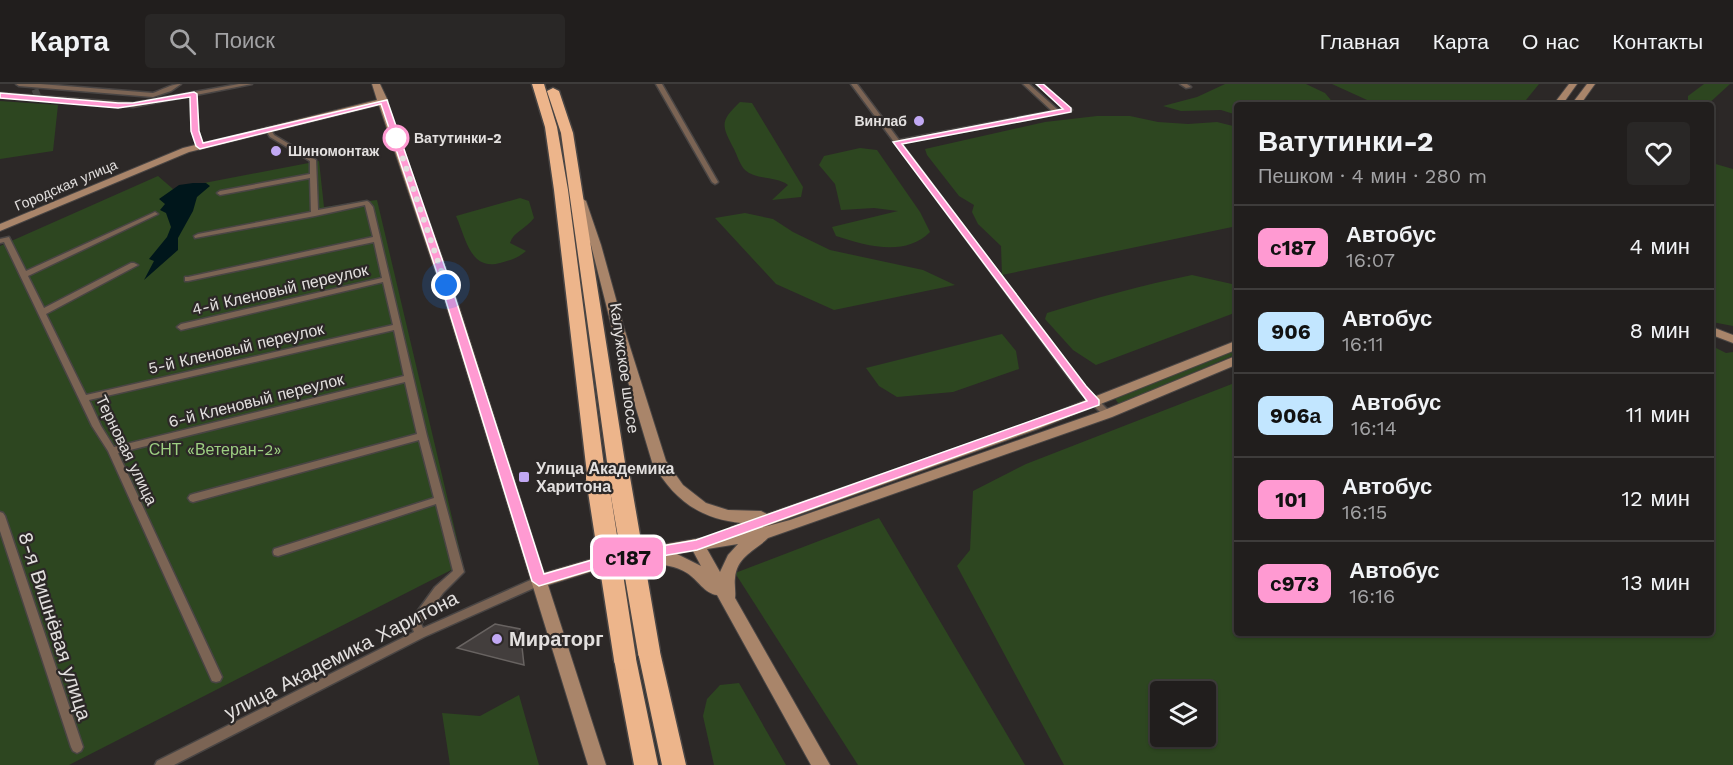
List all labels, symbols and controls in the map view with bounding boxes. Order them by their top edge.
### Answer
search box [145,14,565,68]
text: Карта [30,25,109,58]
icon: search [166,25,199,58]
text: Поиск [214,28,275,53]
text: Главная [1320,29,1400,54]
text: Карта [1433,29,1489,54]
text: О нас [1522,29,1579,54]
text: Контакты [1612,29,1703,54]
place label: Винлаб [855,113,907,129]
marker: Винлаб [912,114,926,128]
button: heart [1627,122,1690,185]
marker: Ватутинки-2 [383,125,409,151]
text: Ватутинки-2 [1258,125,1433,158]
place label: Ватутинки-2 [414,130,502,146]
place label: Шиномонтаж [288,143,380,159]
marker: Шиномонтаж [269,144,283,158]
street label: Городская улица [12,156,120,214]
text: Пешком · 4 мин · 280 m [1258,164,1487,188]
text: Автобус [1346,222,1436,247]
text: 4 мин [1629,234,1690,259]
text: с187 [1270,235,1316,260]
text: 16:07 [1346,248,1395,272]
street label: 4-й Кленовый переулок [190,260,371,319]
your location [431,270,461,300]
street label: Калужское шоссе [606,302,643,435]
text: Автобус [1342,306,1432,331]
text: 8 мин [1629,318,1690,343]
street label: 5-й Кленовый переулок [146,319,327,378]
text: 906 [1271,319,1311,344]
text: 16:11 [1342,332,1383,356]
street label: 6-й Кленовый переулок [166,369,347,432]
text: Автобус [1351,390,1441,415]
street label: Терновая улица [92,392,161,508]
text: 11 мин [1626,402,1690,427]
text: 906а [1270,403,1321,428]
text: 16:14 [1351,416,1397,440]
park label: СНТ «Ветеран-2» [149,440,281,459]
place label: Улица Академика Харитона [536,459,674,496]
marker: Улица Академика Харитона [517,470,531,484]
text: Автобус [1342,474,1432,499]
text: 12 мин [1622,486,1690,511]
text: 101 [1275,487,1307,512]
text: 16:15 [1342,500,1387,524]
street label: 8-я Вишнёвая улица [13,529,97,724]
line badge: с187 [586,538,670,576]
text: с187 [605,545,651,570]
text: Автобус [1349,558,1440,583]
text: 13 мин [1622,570,1690,595]
text: с973 [1270,571,1319,596]
text: 16:16 [1349,584,1395,608]
street label: улица Академика Харитона [220,585,463,725]
place label: Мираторг [509,627,604,651]
marker: Мираторг [490,632,504,646]
map controls [1150,681,1216,747]
button: layers [1150,681,1216,747]

